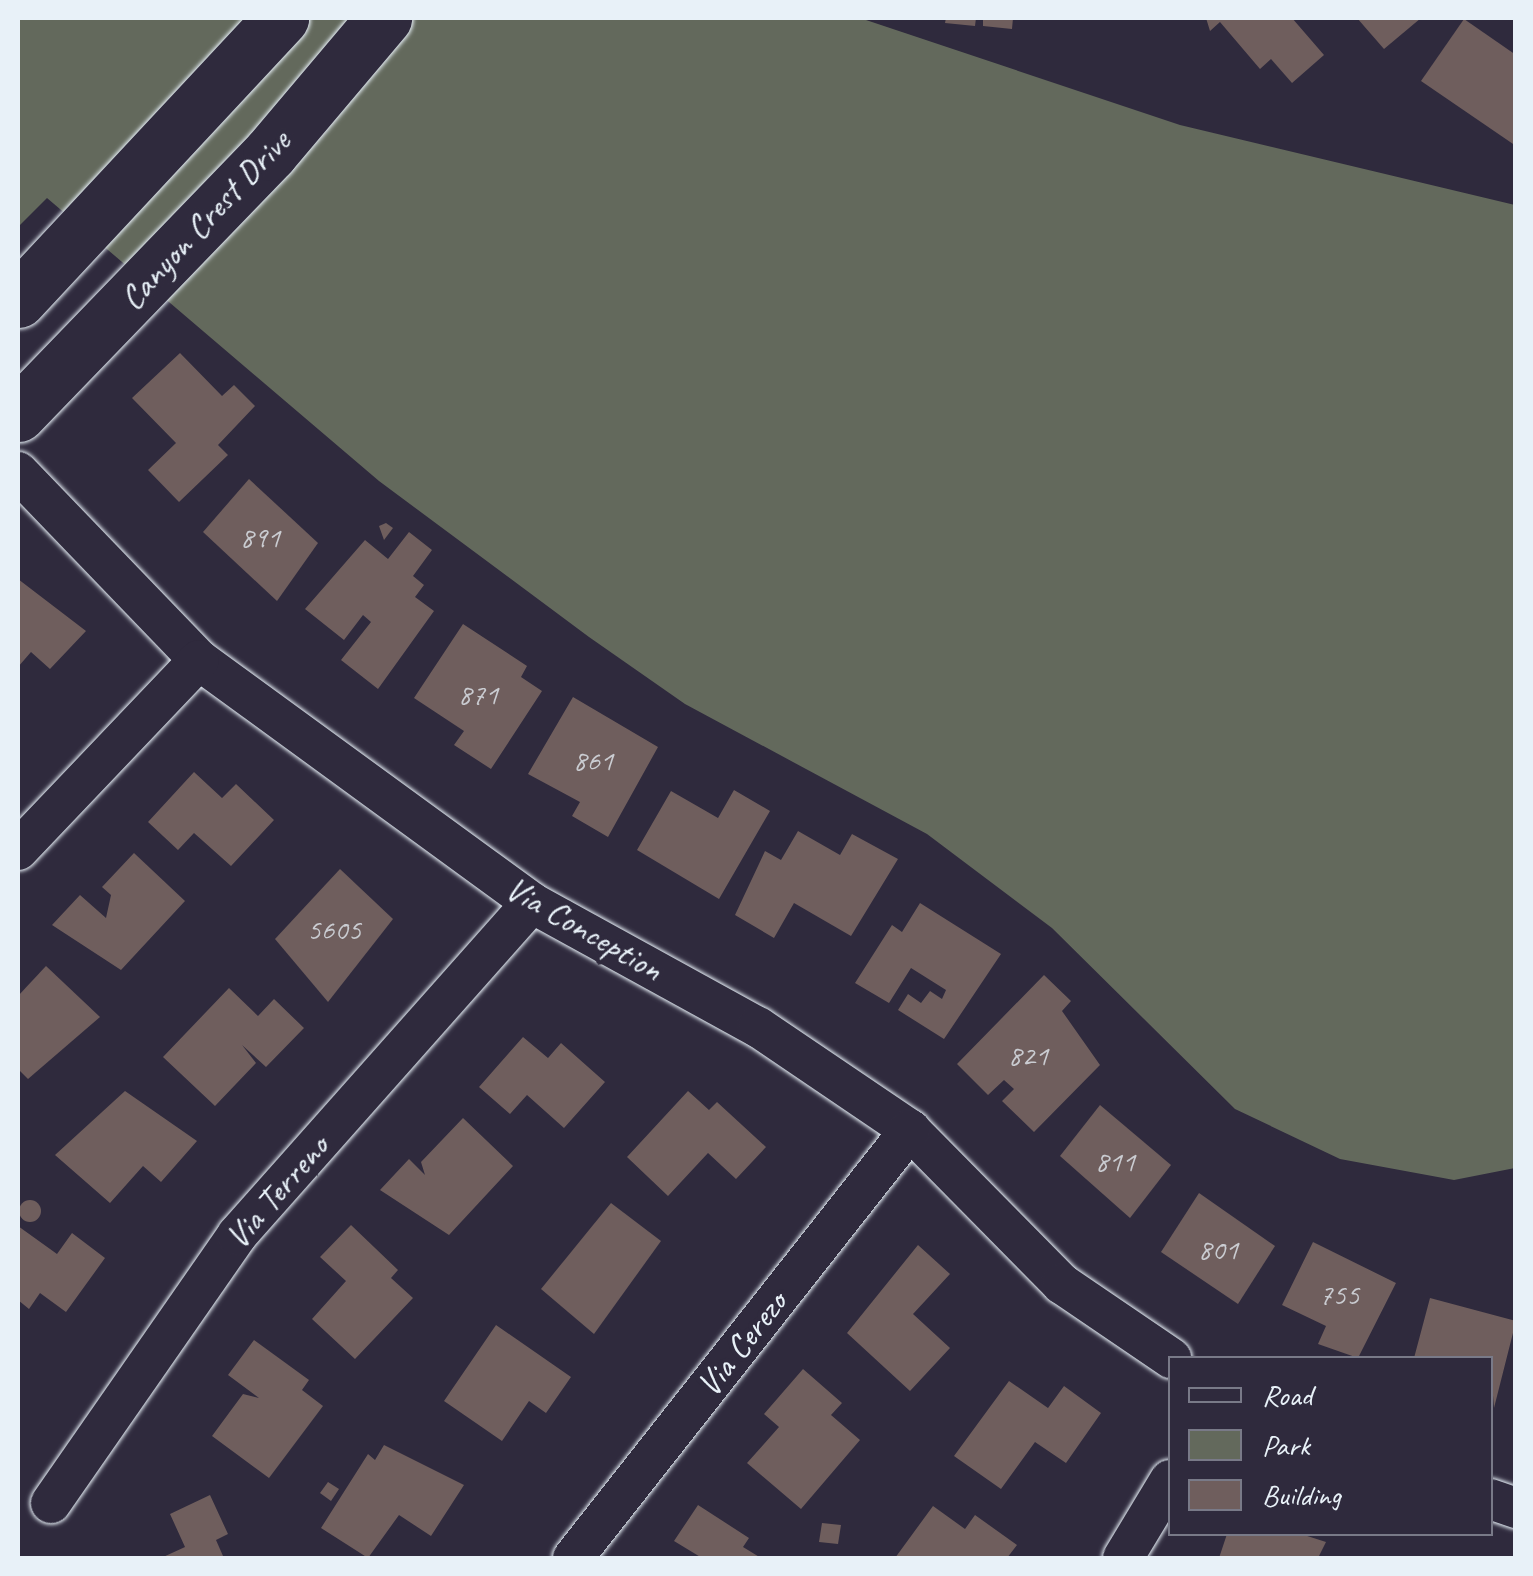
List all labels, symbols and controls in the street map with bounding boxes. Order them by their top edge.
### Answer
street label: Canyon Crest Drive [111,121,299,319]
house number: 891 [240,519,280,555]
house number: 871 [458,676,498,712]
house number: 861 [573,742,613,778]
street label: Via Conception [498,867,670,991]
house number: 5605 [307,911,361,947]
house number: 821 [1008,1037,1048,1073]
street label: Via Terreno [217,1127,337,1257]
house number: 811 [1095,1143,1135,1179]
house number: 801 [1198,1231,1238,1267]
house number: 755 [1319,1276,1359,1312]
street label: Via Cerezo [688,1283,796,1405]
legend [1168,1356,1493,1536]
text: Road [1262,1376,1312,1414]
text: Park [1262,1426,1310,1464]
text: Building [1262,1476,1341,1514]

